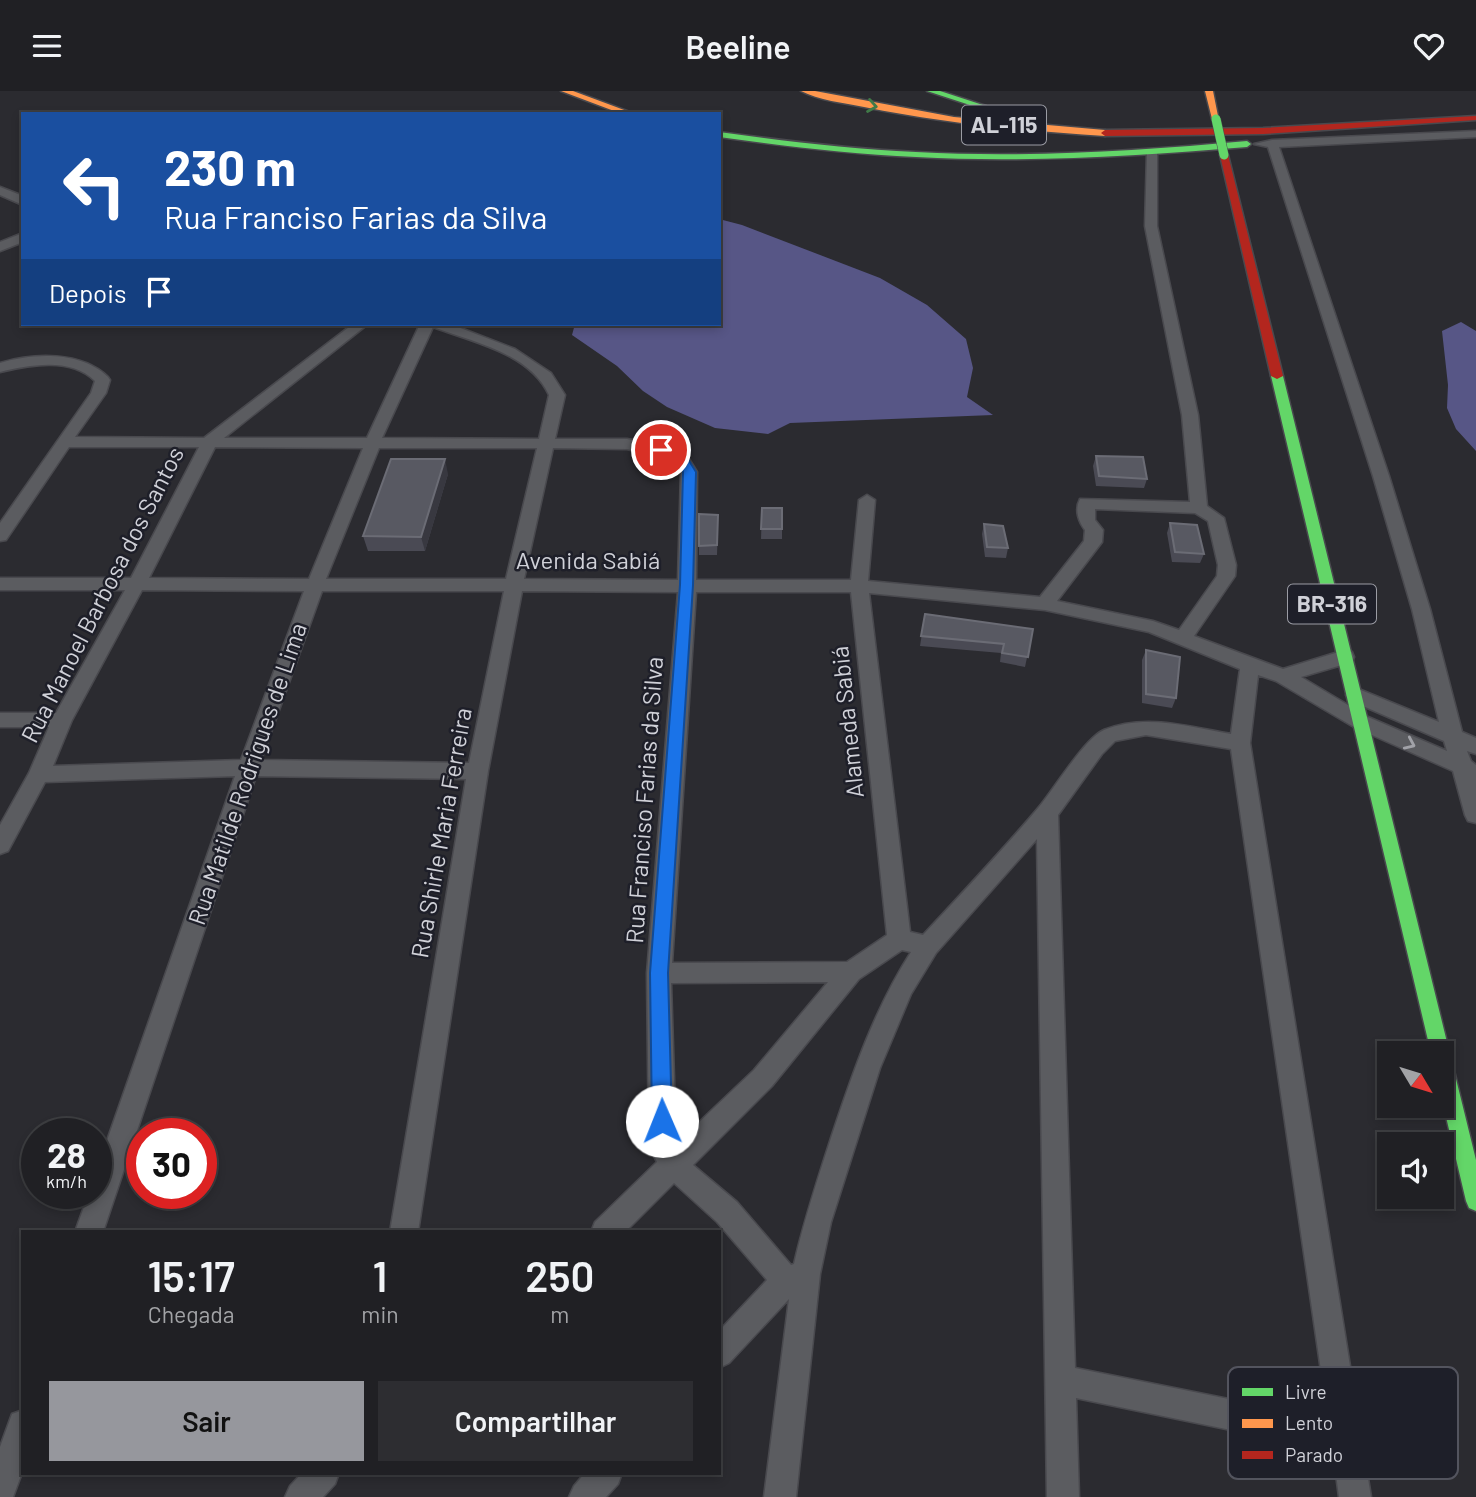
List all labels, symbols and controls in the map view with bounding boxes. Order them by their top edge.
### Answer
icon: menu [28,27,66,65]
text: Beeline [686,27,790,65]
icon: heart [1410,27,1448,65]
one-way arrow [866,98,878,113]
road number: AL-115 [962,105,1046,145]
text: 230 m [164,137,296,196]
icon: left [49,140,140,231]
text: Rua Franciso Farias da Silva [164,197,547,235]
icon: arrive [140,273,178,311]
text: Depois [49,277,126,308]
pin [631,420,691,480]
icon: arrive [642,431,680,469]
street label: Rua Manoel Barbosa dos Santos [14,442,189,747]
street label: Avenida Sabiá [516,545,660,574]
road number: BR-316 [1288,585,1376,624]
street label: Rua Matilde Rodrigues de Lima [181,619,312,929]
street label: Alameda Sabiá [824,645,869,800]
street label: Rua Franciso Farias da Silva [619,655,668,944]
street label: Rua Shirle Maria Ferreira [404,705,477,960]
one-way arrow [1404,735,1416,749]
north arrow [1377,1041,1454,1118]
map controls [1377,1041,1454,1209]
position arrow [625,1084,699,1158]
speed limit sign: 30 [126,1118,217,1209]
button: sound [1377,1132,1454,1209]
text: 28 [47,1133,86,1175]
text: km/h [46,1170,87,1192]
text: 15:17 [148,1250,235,1300]
text: 1 [373,1250,387,1300]
text: 250 [525,1250,594,1300]
text: Chegada [148,1300,235,1328]
text: min [361,1300,399,1328]
text: m [550,1300,569,1328]
legend [1228,1367,1458,1479]
text: Livre [1285,1380,1327,1403]
button: Sair [49,1381,364,1461]
button: Compartilhar [378,1381,693,1461]
text: Lento [1285,1411,1333,1434]
text: Parado [1285,1443,1343,1466]

